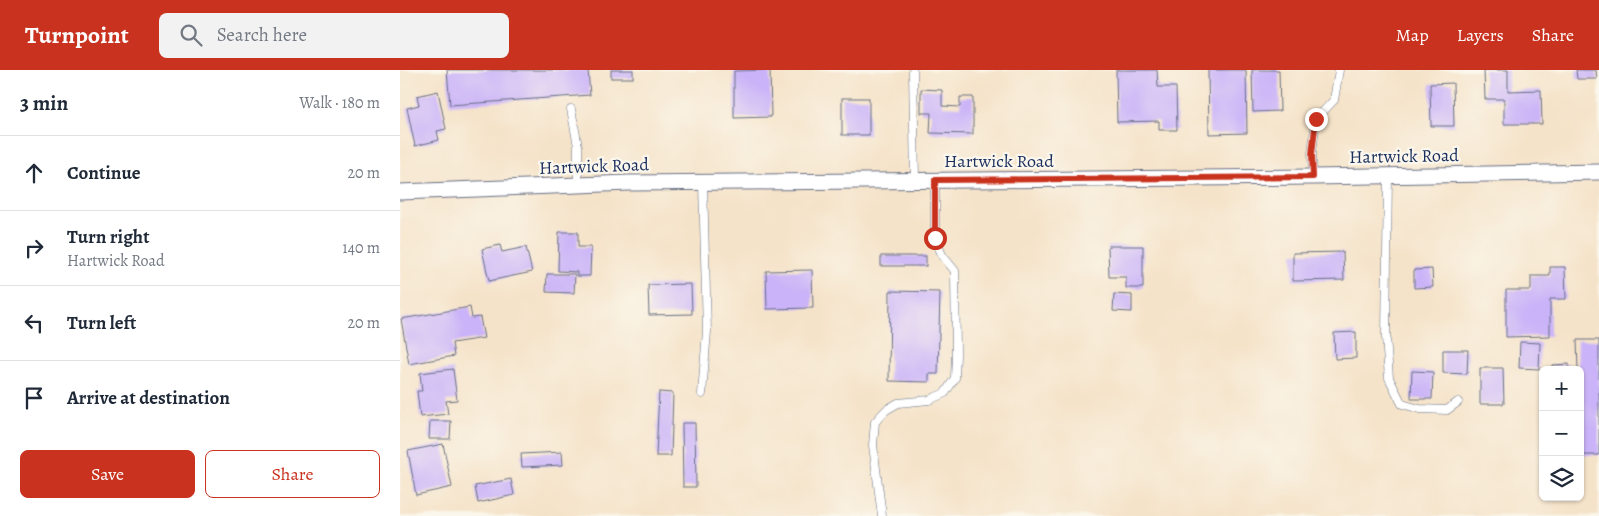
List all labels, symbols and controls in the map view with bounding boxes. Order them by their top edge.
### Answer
search box [159,13,509,58]
text: Turnpoint [25,19,129,51]
icon: search [177,21,205,49]
text: Search here [217,22,307,48]
text: Map [1396,23,1429,47]
text: Layers [1457,23,1504,47]
text: Share [1532,23,1574,47]
text: 3 min [20,89,68,117]
text: Walk · 180 m [299,92,380,114]
route end [1305,108,1328,131]
street label: Hartwick Road [1349,143,1459,169]
street label: Hartwick Road [944,149,1054,173]
street label: Hartwick Road [539,152,650,180]
icon: ahead [20,159,48,187]
text: Continue [67,160,141,186]
text: 20 m [347,162,380,184]
text: Turn right [67,224,149,250]
route start [924,227,947,250]
icon: right [20,234,48,262]
text: 140 m [342,237,380,259]
text: Hartwick Road [67,250,165,272]
icon: left [20,309,48,337]
text: Turn left [67,310,136,336]
text: 20 m [347,312,380,334]
map controls [1539,366,1584,501]
button: + [1539,366,1584,411]
icon: arrive [20,384,48,412]
text: Arrive at destination [67,385,230,411]
button: − [1539,411,1584,456]
button: Save [20,450,195,498]
button: Share [205,450,380,498]
button: layers [1539,456,1584,501]

